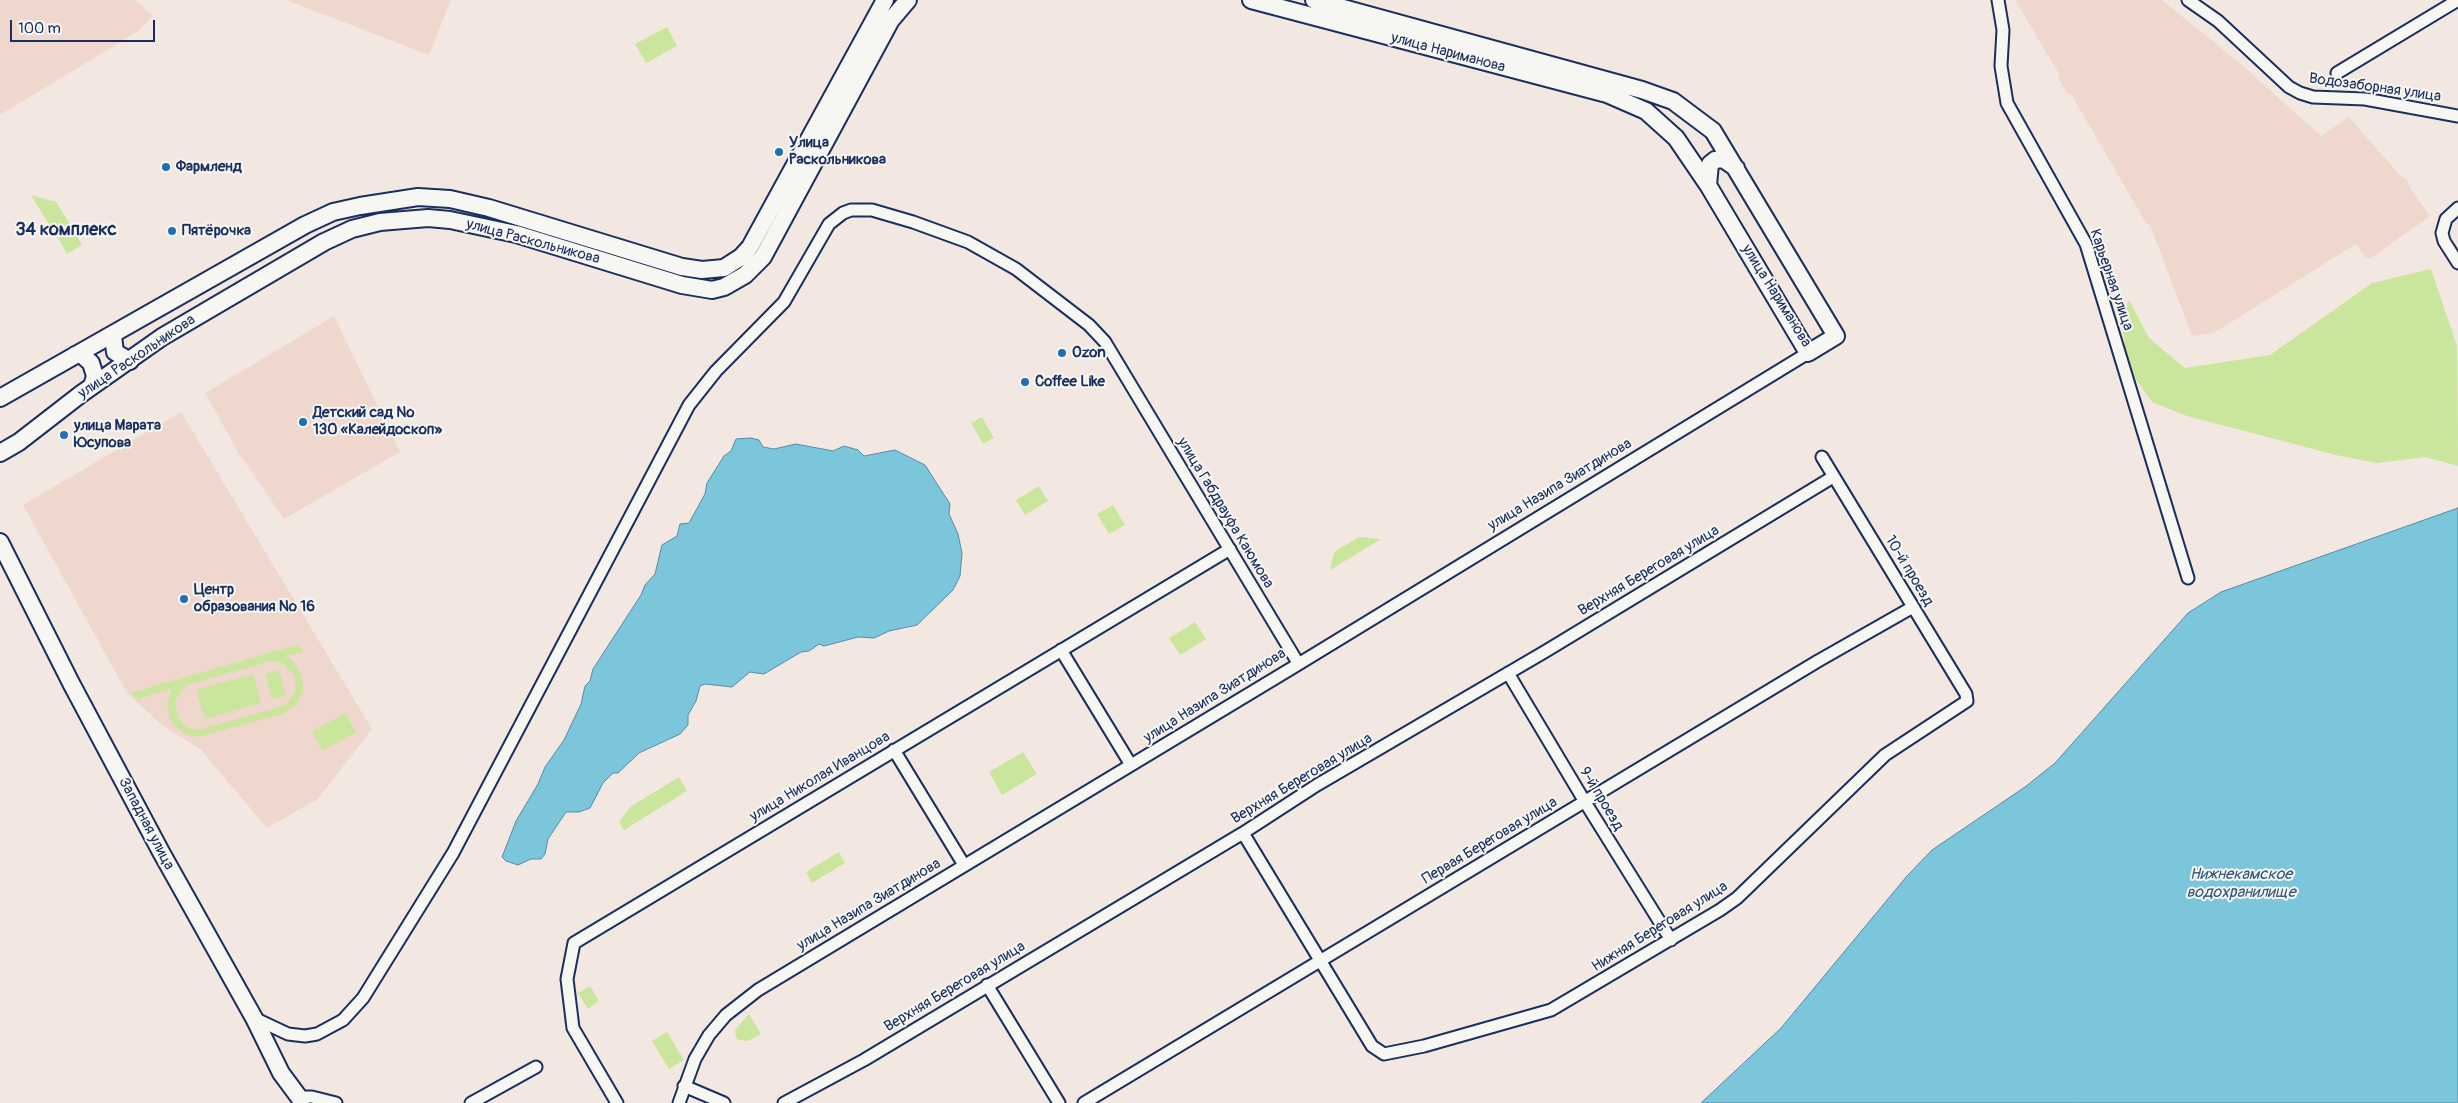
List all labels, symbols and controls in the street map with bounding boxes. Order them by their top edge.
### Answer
scale bar [12,10,158,42]
text: 100 m [18,19,61,38]
street label: улица Нариманова [1389,29,1507,77]
street label: Водозаборная улица [2308,70,2442,106]
place label: Улица Раскольникова [789,134,886,169]
marker: Улица Раскольникова [773,146,785,158]
place label: Фармленд [176,158,242,176]
marker: Фармленд [160,161,172,173]
street label: улица Раскольникова [464,216,602,268]
district label: 34 комплекс [15,219,117,241]
place label: Пятёрочка [182,222,251,240]
marker: Пятёрочка [166,225,178,237]
street label: Карьерная улица [2085,227,2137,333]
street label: улица Нариманова [1737,241,1815,351]
street label: улица Раскольникова [75,311,199,403]
place label: Ozon [1072,344,1106,362]
marker: Ozon [1056,347,1068,359]
place label: Coffee Like [1035,373,1105,391]
marker: Coffee Like [1019,376,1031,388]
place label: Детский сад № 130 «Калейдоскоп» [313,404,442,439]
marker: Детский сад № 130 «Калейдоскоп» [297,416,309,428]
place label: улица Марата Юсупова [74,417,161,452]
marker: улица Марата Юсупова [58,429,70,441]
street label: улица Габдрауфа Каюмова [1173,434,1277,592]
street label: улица Назипа Зиатдинова [1485,435,1635,535]
street label: Верхняя Береговая улица [1575,522,1723,620]
street label: 10-й проезд [1881,532,1937,610]
place label: Центр образования № 16 [194,581,315,616]
marker: Центр образования № 16 [178,593,190,605]
street label: улица Назипа Зиатдинова [1140,645,1290,747]
street label: улица Николая Иванцова [747,728,893,826]
street label: Верхняя Береговая улица [1228,730,1376,828]
street label: 9-й проезд [1575,764,1627,834]
street label: Западная улица [114,775,178,873]
street label: Первая Береговая улица [1419,794,1561,888]
street label: улица Назипа Зиатдинова [794,855,944,955]
water label: Нижнекамское водохранилище [2186,865,2296,903]
street label: Нижняя Береговая улица [1589,878,1731,976]
street label: Верхняя Береговая улица [881,938,1029,1036]

